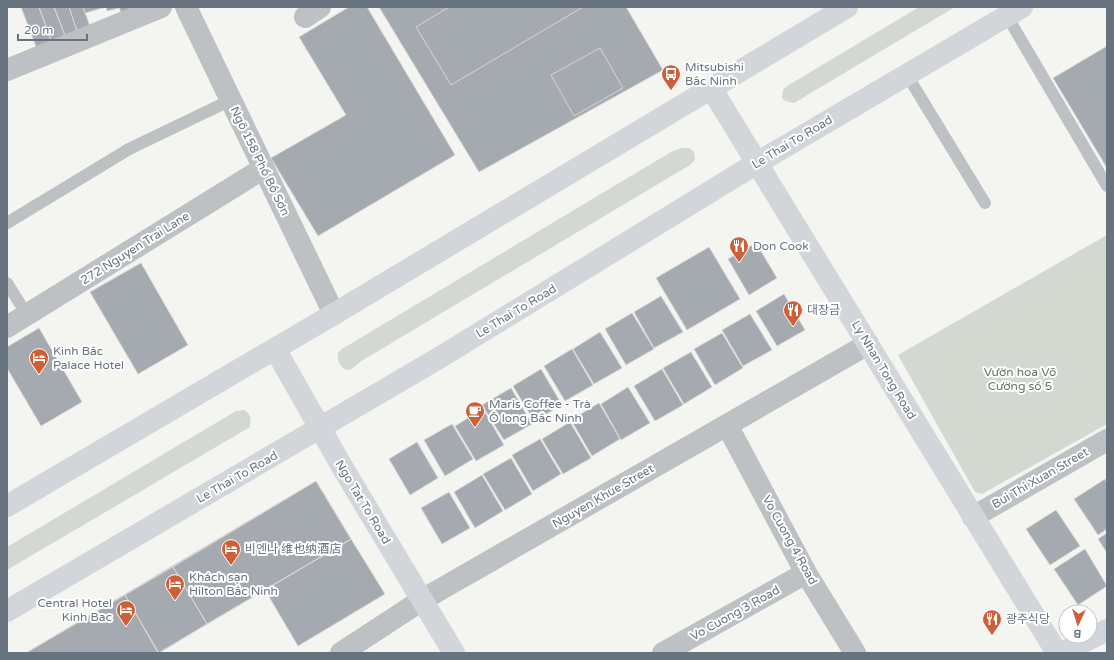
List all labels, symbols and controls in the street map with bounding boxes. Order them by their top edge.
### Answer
scale bar [18,16,87,42]
text: 20 m [24,23,53,37]
place label: Mitsubishi Bắc Ninh [685,60,744,88]
bus stop icon: Mitsubishi Bắc Ninh [660,63,682,91]
street label: Ngõ 158 Phố Bồ Sơn [227,104,293,218]
street label: Le Thai To Road [749,112,835,172]
street label: 272 Nguyen Trai Lane [78,209,192,287]
restaurant icon: Don Cook [728,235,750,263]
place label: Don Cook [753,239,809,253]
street label: Le Thai To Road [473,281,559,341]
restaurant icon: 대장금 [782,299,804,327]
place label: 대장금 [807,303,840,317]
street label: Ly Nhan Tong Road [849,318,919,422]
place label: Kinh Bắc Palace Hotel [53,344,124,372]
hotel icon: Kinh Bắc Palace Hotel [28,347,50,375]
park label: Vườn hoa Võ Cường số 5 [984,365,1056,393]
place label: Maris Coffee - Trà Ô long Bắc Ninh [489,397,591,425]
cafe icon: Maris Coffee - Trà Ô long Bắc Ninh [464,400,486,428]
street label: Bui Thi Xuan Street [989,445,1091,511]
street label: Le Thai To Road [194,448,280,506]
street label: Ngo Tat To Road [332,458,394,546]
street label: Nguyen Khue Street [550,461,657,531]
street label: Vo Cuong 4 Road [760,493,820,587]
hotel icon: 비엔나 维也纳酒店 [220,538,242,566]
place label: 비엔나 维也纳酒店 [245,542,341,556]
place label: Khách sạn Hilton Bắc Ninh [189,570,278,598]
hotel icon: Khách sạn Hilton Bắc Ninh [164,573,186,601]
street label: Vo Cuong 3 Road [688,583,782,643]
place label: Central Hotel Kinh Bac [37,596,112,624]
hotel icon: Central Hotel Kinh Bac [115,599,137,627]
north arrow [1058,604,1098,644]
restaurant icon: 광주식당 [981,608,1003,636]
place label: 광주식당 [1006,612,1050,626]
text: B [1073,627,1082,640]

